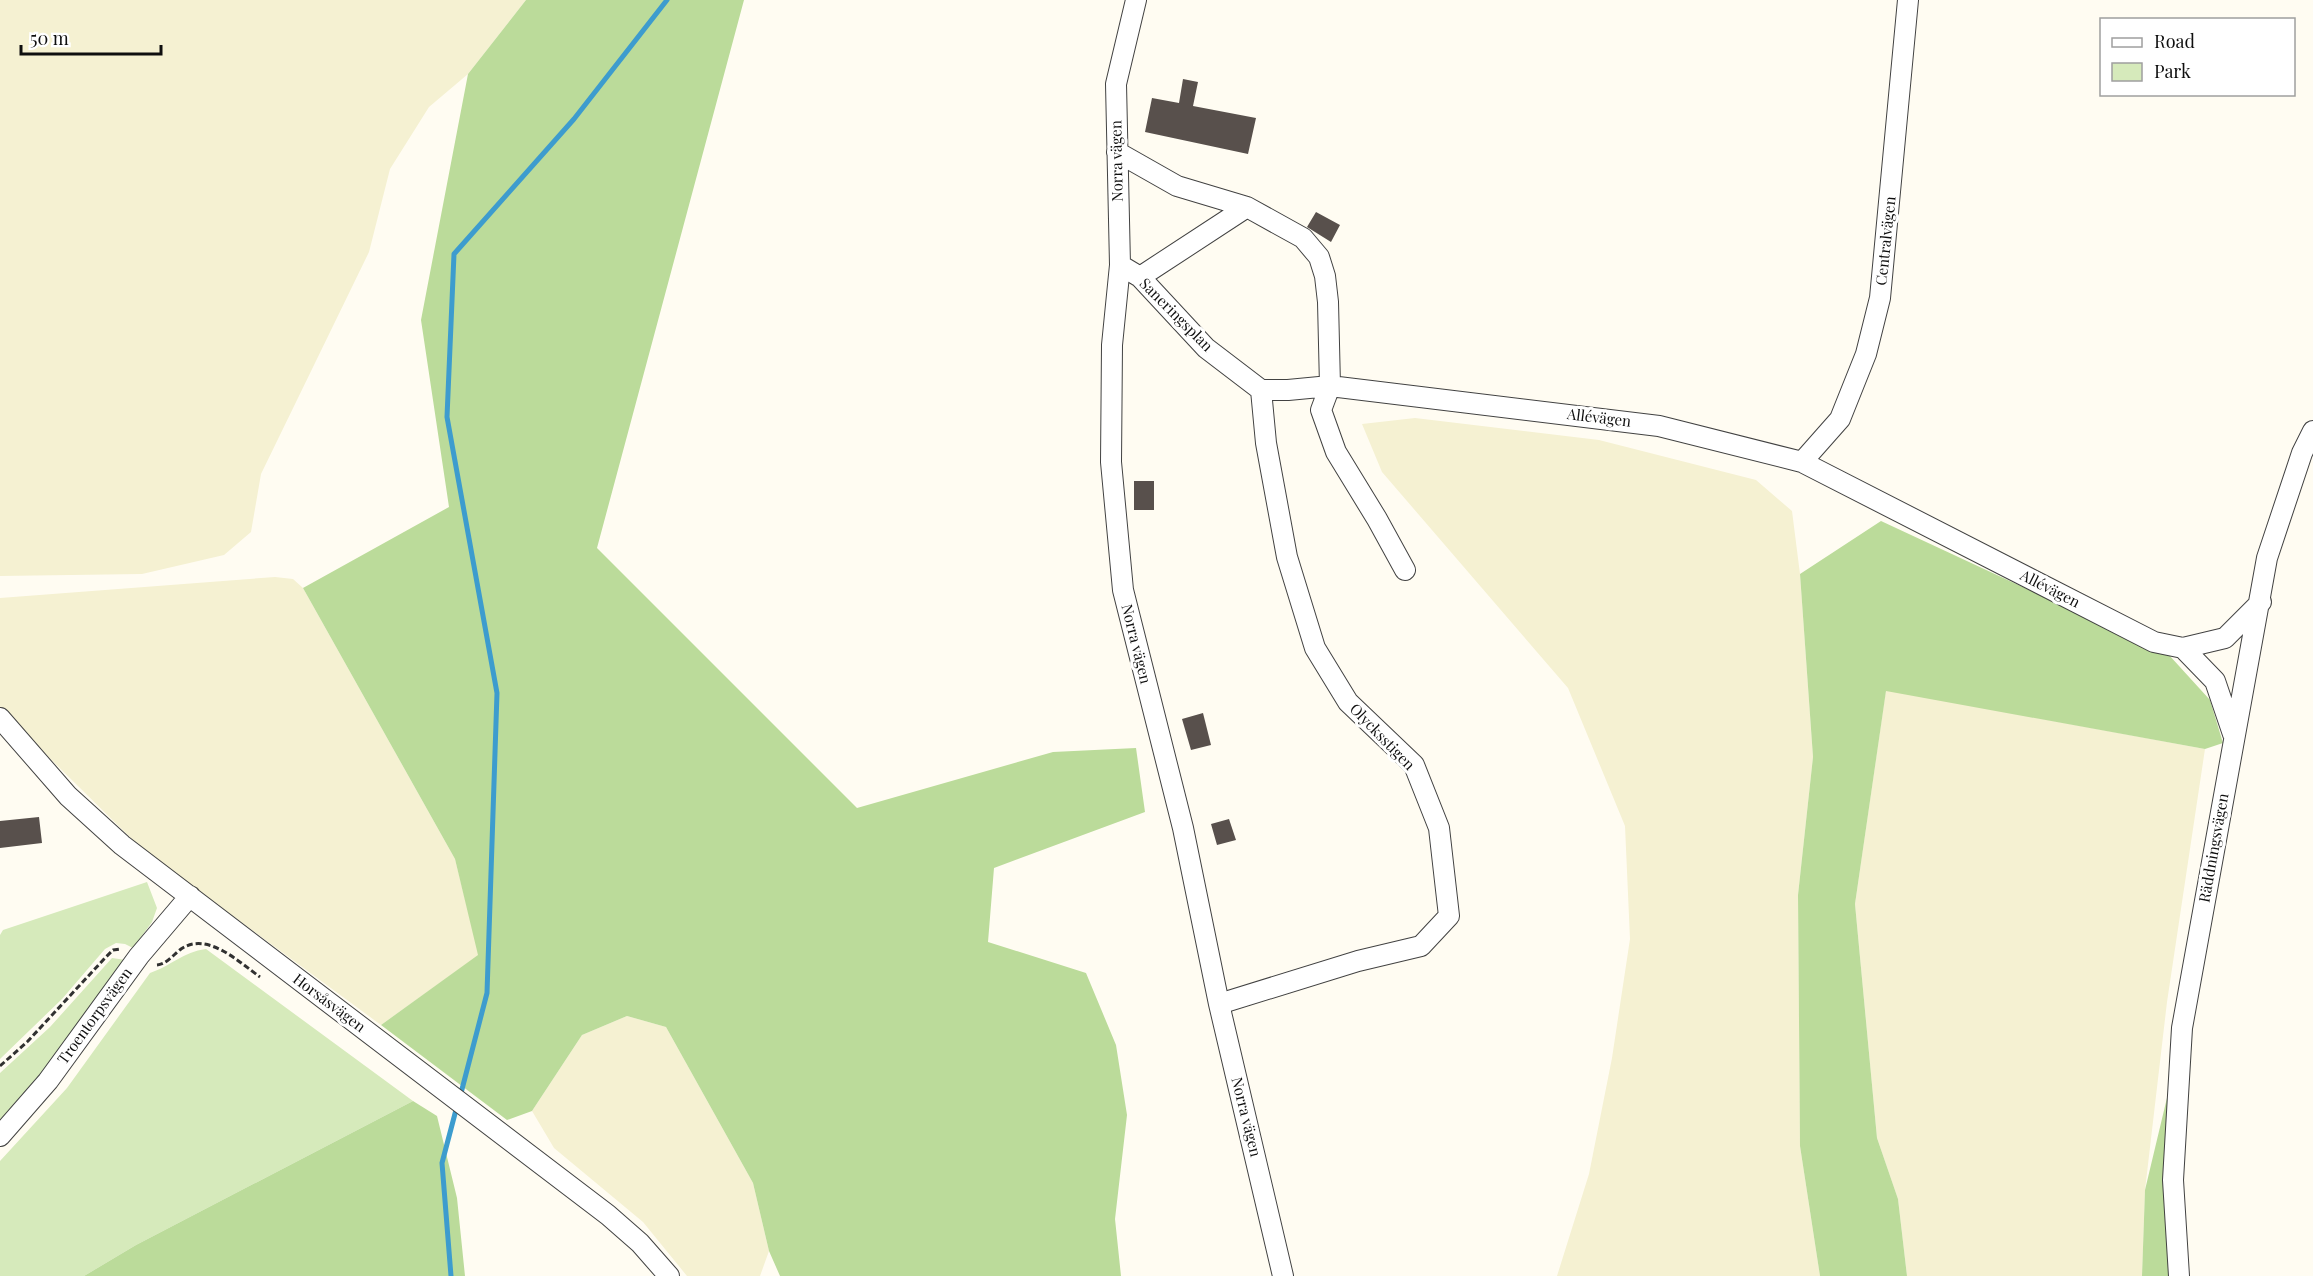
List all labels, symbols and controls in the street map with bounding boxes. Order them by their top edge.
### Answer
scale bar [21,18,160,56]
legend [2100,18,2295,96]
text: 50 m [30,26,69,50]
text: Road [2154,29,2195,53]
text: Park [2154,59,2191,83]
street label: Norra vägen [1105,120,1127,202]
street label: Centralvägen [1870,195,1900,287]
street label: Saneringsplan [1136,273,1218,355]
street label: Allévägen [1565,403,1632,431]
street label: Allévägen [2016,564,2084,612]
street label: Norra vägen [1117,602,1157,686]
street label: Olycksstigen [1346,699,1420,774]
street label: Räddningsvägen [2194,792,2232,904]
street label: Troentorpsvägen [52,963,136,1068]
street label: Horsåsvägen [289,968,370,1036]
street label: Norra vägen [1227,1075,1267,1159]

